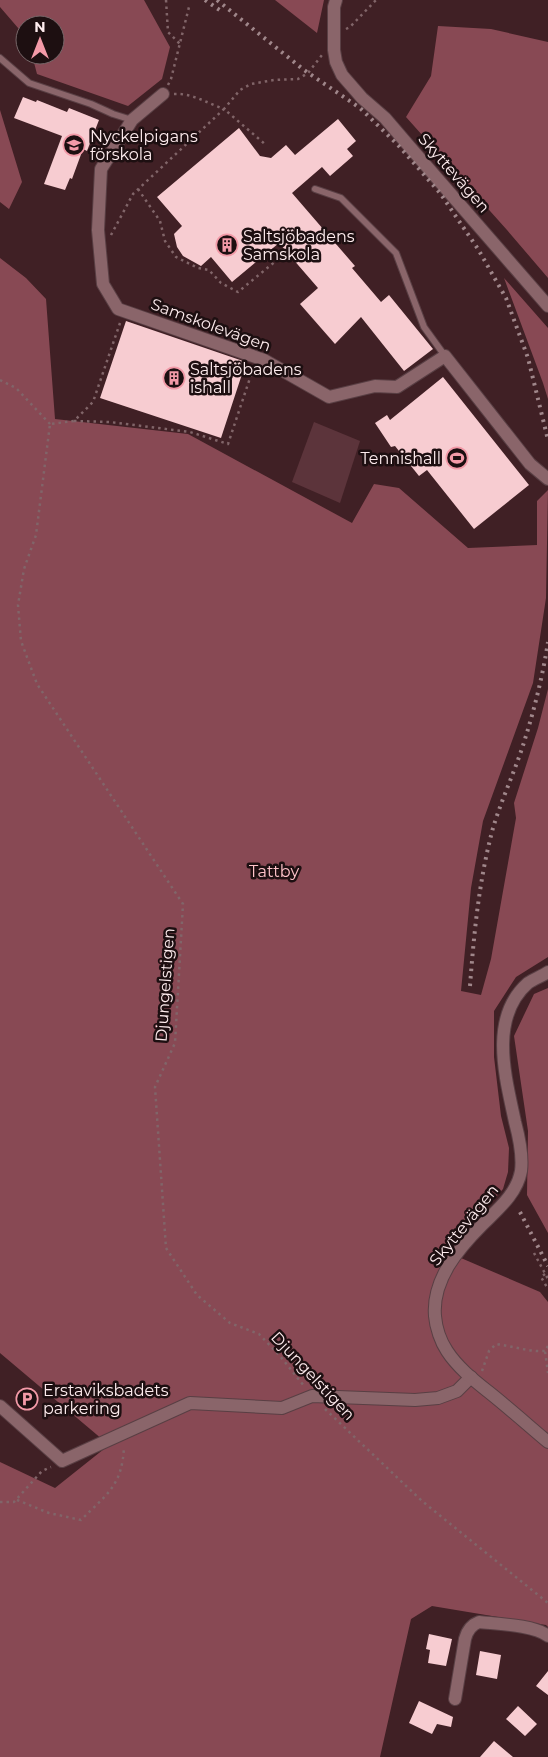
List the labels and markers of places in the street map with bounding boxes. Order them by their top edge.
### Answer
place label: Nyckelpigans förskola [90,127,198,164]
school or university icon: Nyckelpigans förskola [62,133,86,157]
place label: Saltsjöbadens Samskola [243,227,355,264]
building icon: Saltsjöbadens Samskola [215,233,239,257]
place label: Saltsjöbadens ishall [190,360,302,397]
building icon: Saltsjöbadens ishall [162,366,186,390]
sports icon: Tennishall [445,446,469,470]
place label: Tennishall [360,449,441,468]
place label: Erstaviksbadets parkering [43,1381,169,1418]
parking icon: Erstaviksbadets parkering [15,1387,39,1411]

